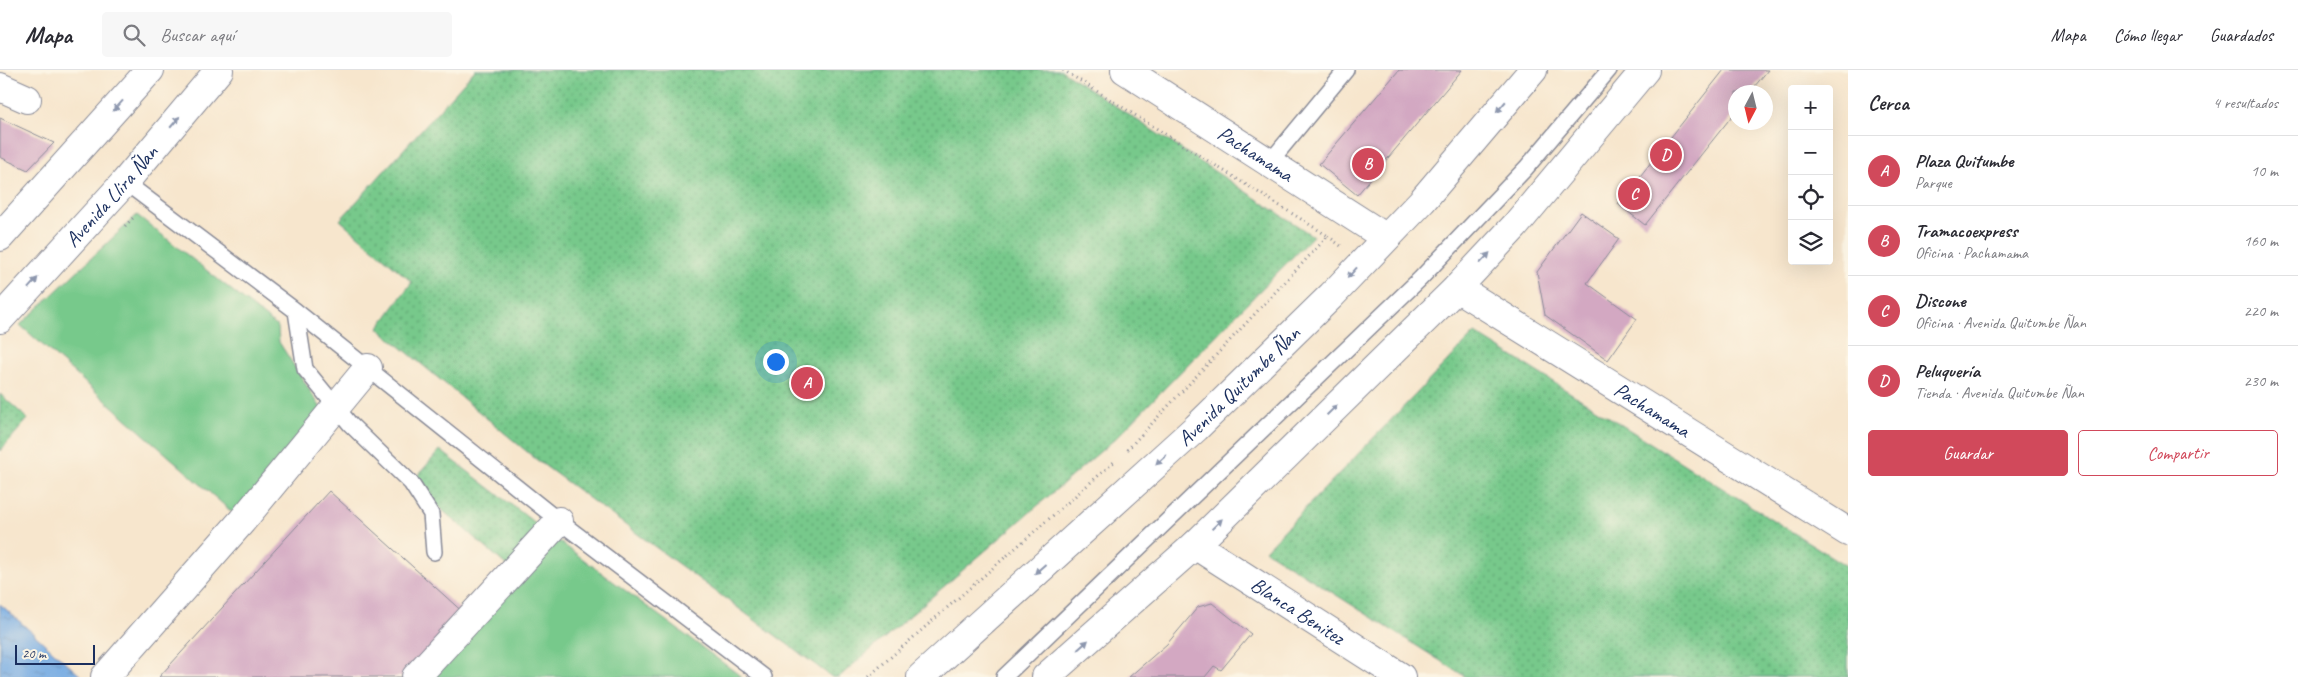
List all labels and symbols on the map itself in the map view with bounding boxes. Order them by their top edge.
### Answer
north arrow [1728,85,1773,130]
one-way arrow [112,100,124,112]
one-way arrow [1496,101,1507,114]
one-way arrow [170,116,181,129]
street label: Pachamama [1213,120,1300,189]
pin: D [1650,136,1682,174]
street label: Avenida Llira Ñan [59,139,164,252]
pin: B [1352,145,1384,183]
pin: C [1618,175,1650,213]
one-way arrow [1479,253,1491,265]
one-way arrow [1347,267,1358,280]
one-way arrow [27,277,39,289]
street label: Avenida Quitumbe Ñan [1172,320,1306,451]
your location [763,349,789,375]
pin: A [791,364,823,402]
street label: Pachamama [1609,376,1697,444]
one-way arrow [1326,404,1338,416]
one-way arrow [1155,454,1167,466]
one-way arrow [1210,518,1222,530]
one-way arrow [1035,563,1047,575]
street label: Blanca Benitez [1246,571,1351,651]
one-way arrow [1076,639,1089,650]
scale bar [15,642,95,665]

